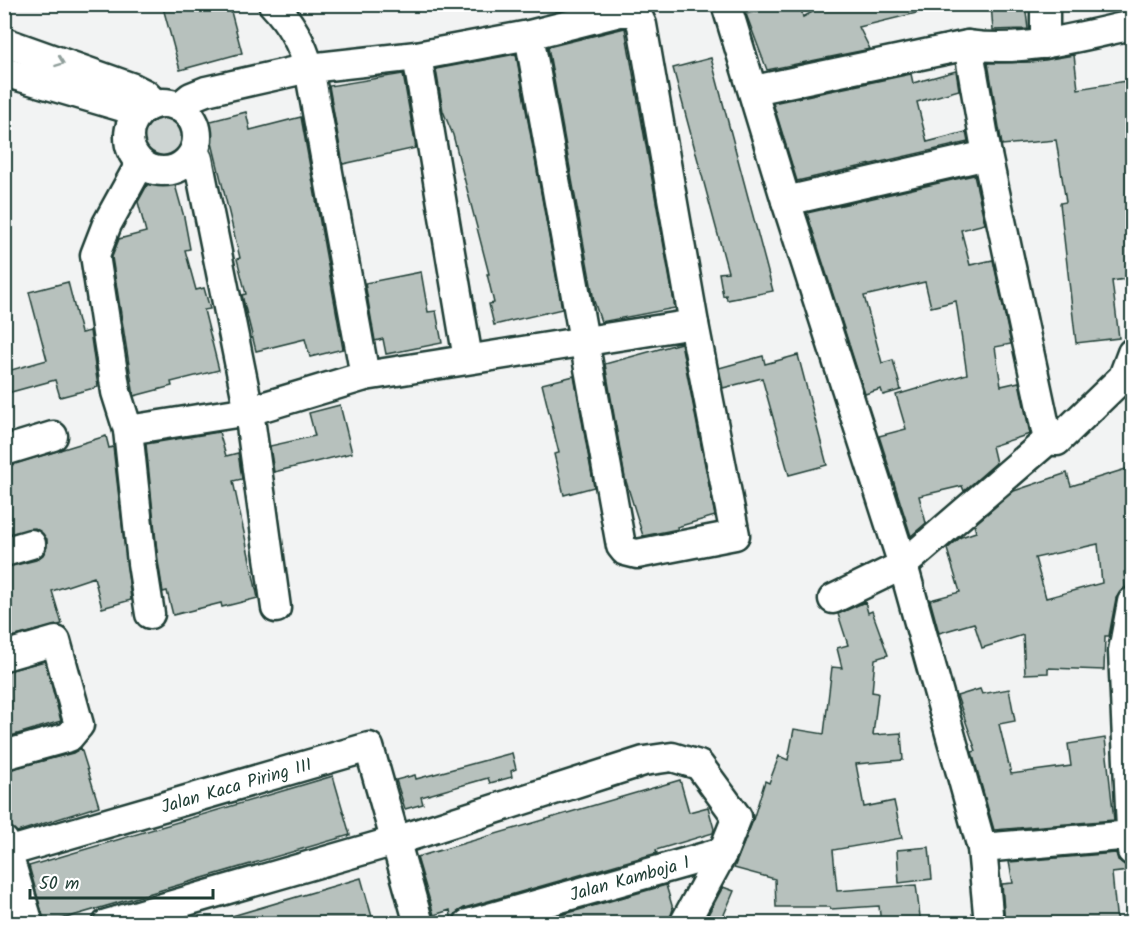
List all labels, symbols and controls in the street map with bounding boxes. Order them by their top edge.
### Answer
one-way arrow [54,54,64,67]
street label: Jalan Kaca Piring III [158,751,316,823]
street label: Jalan Kamboja 1 [567,849,693,911]
scale bar [30,862,213,900]
text: 50 m [39,870,79,899]

